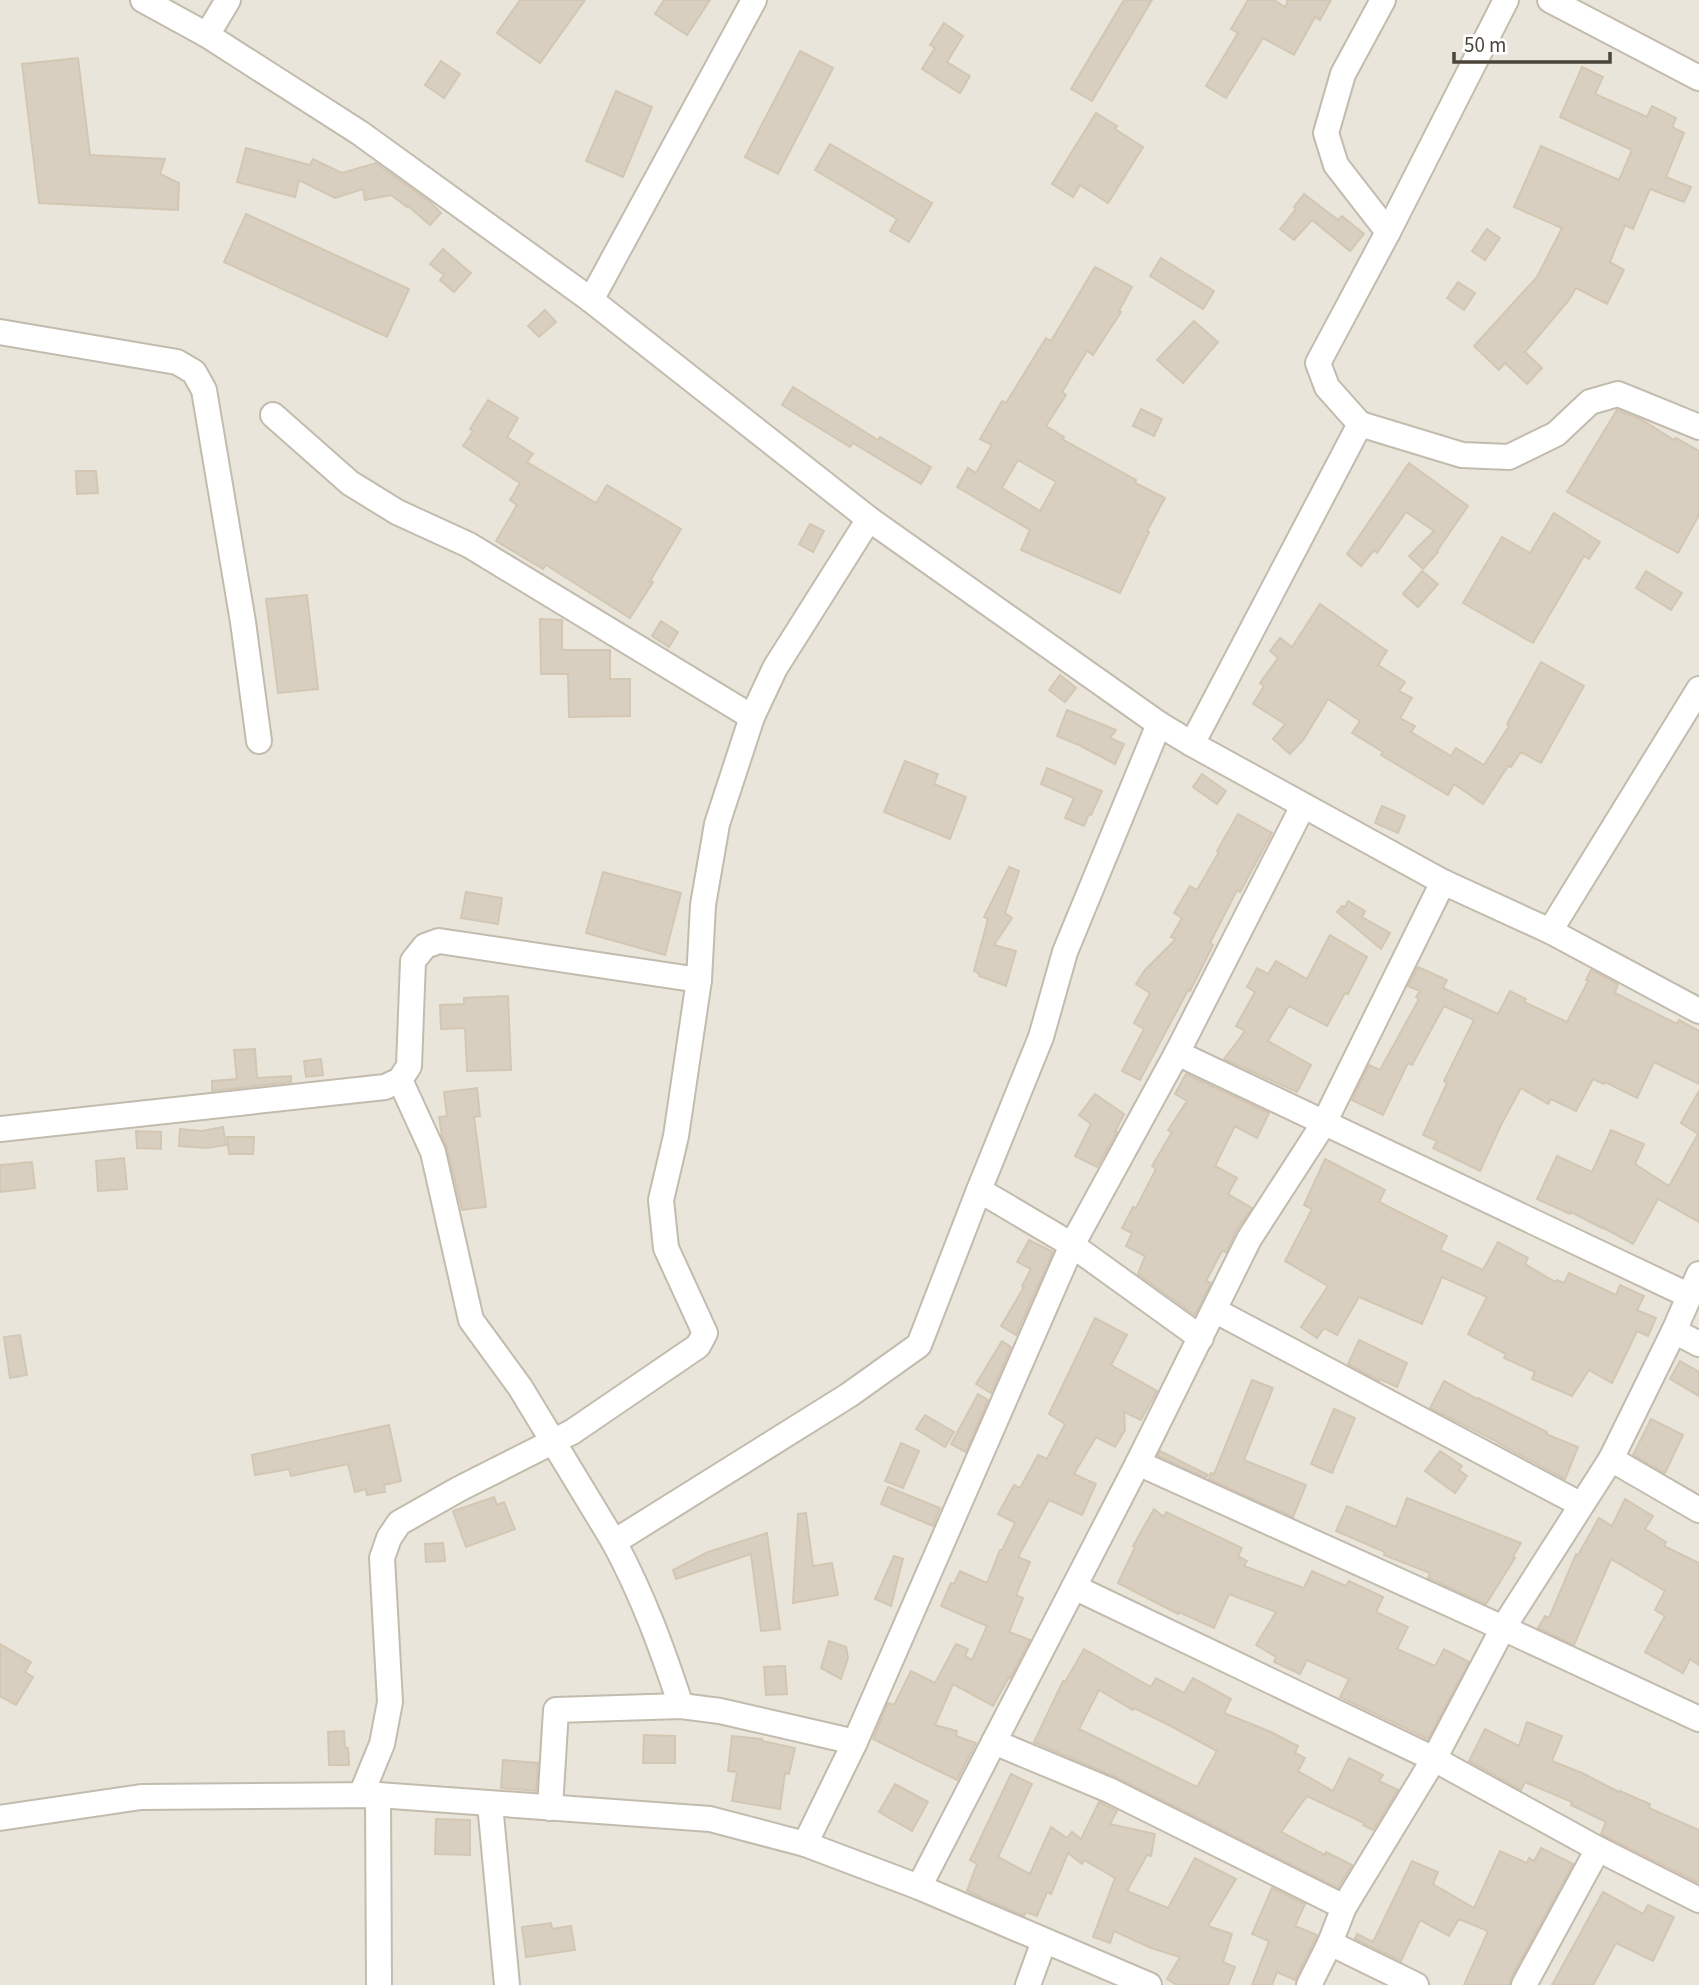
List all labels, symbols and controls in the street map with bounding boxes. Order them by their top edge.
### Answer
scale bar [1454,21,1610,65]
text: 50 m [1464,30,1506,60]

